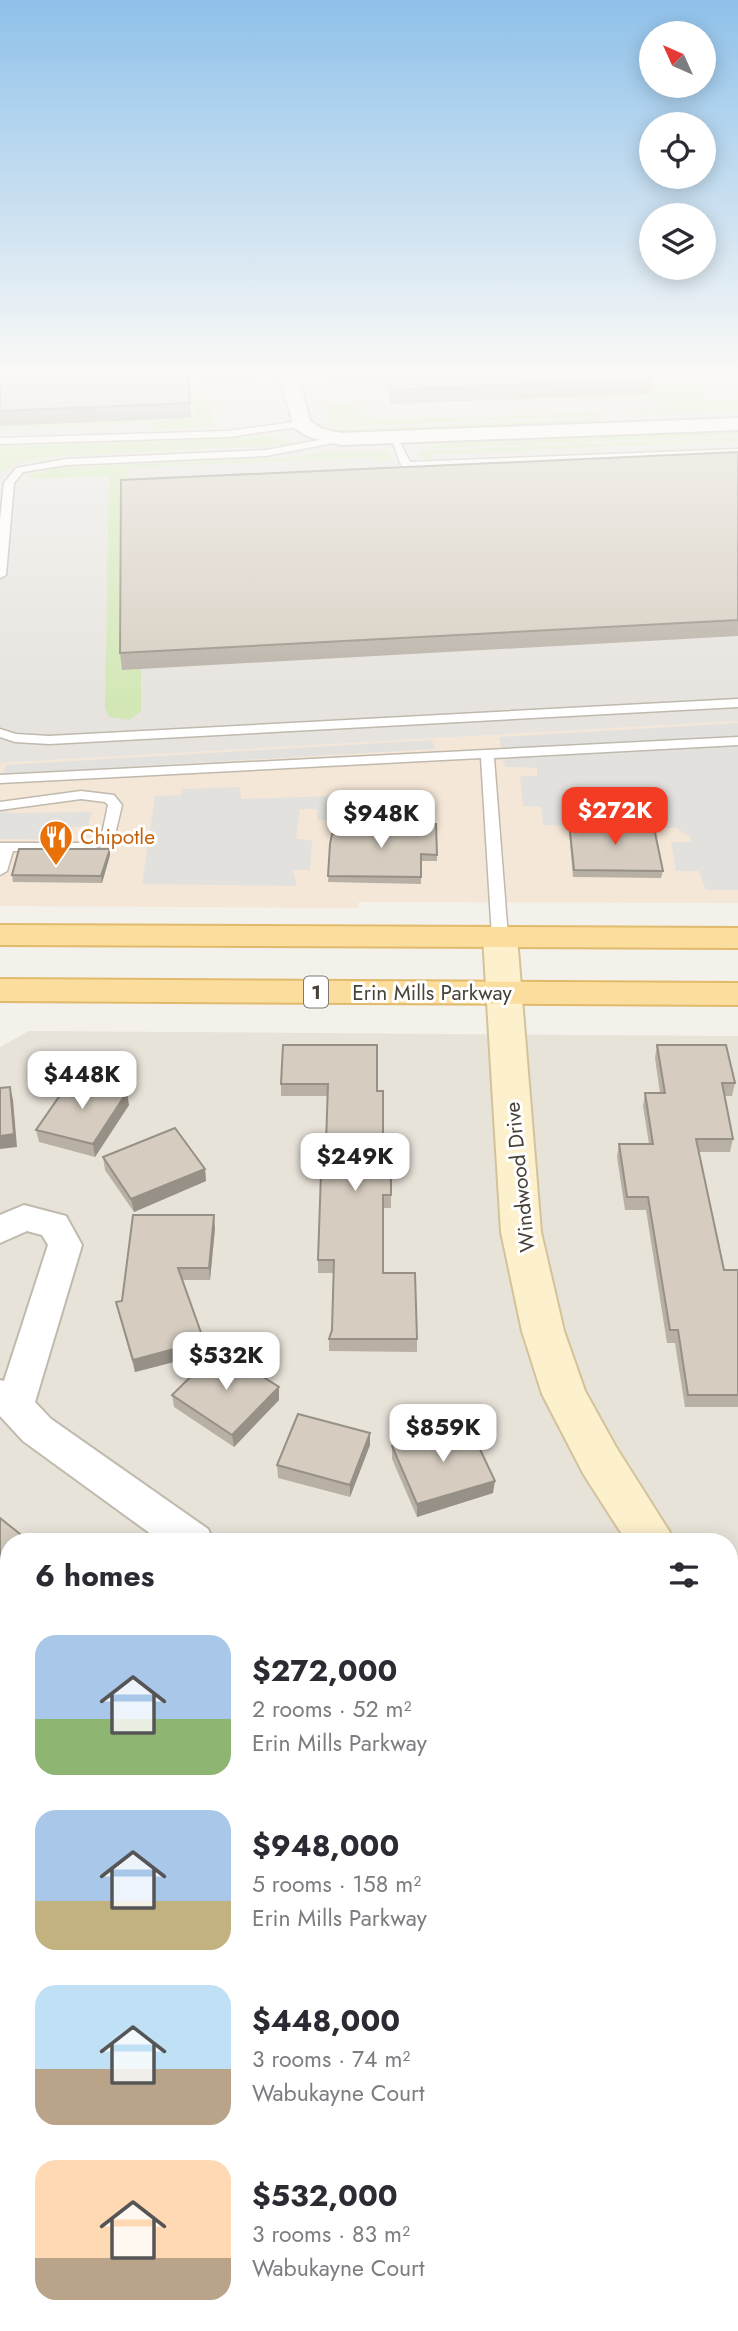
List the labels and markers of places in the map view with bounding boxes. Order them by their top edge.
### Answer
pin: $272K [566,788,664,847]
pin: $948K [332,790,430,850]
restaurant icon: Chipotle [37,818,75,867]
place label: Chipotle [80,822,155,852]
pin: $448K [33,1052,131,1111]
pin: $249K [306,1134,404,1193]
pin: $532K [177,1332,275,1392]
pin: $859K [394,1404,492,1464]

